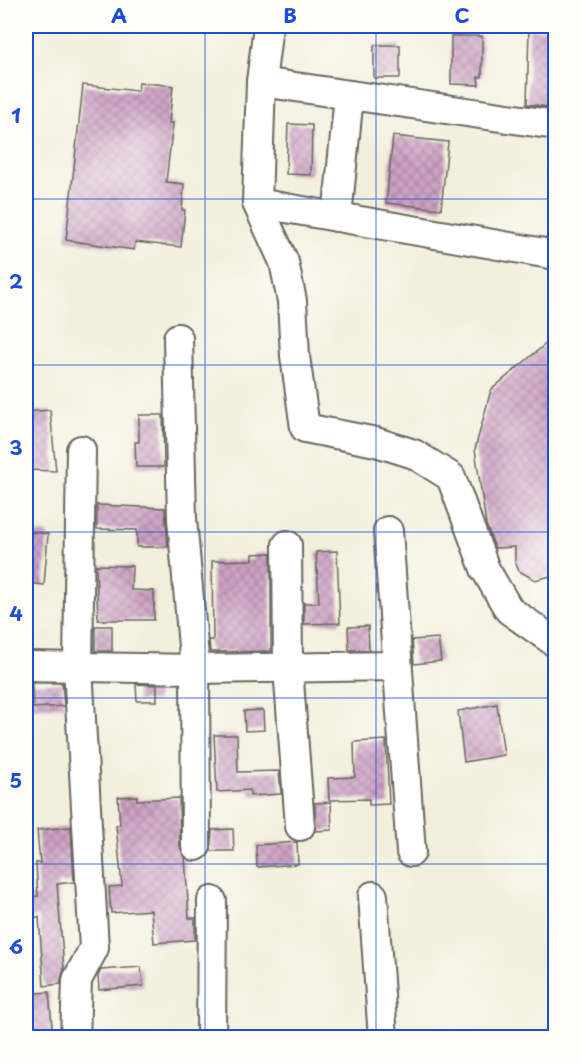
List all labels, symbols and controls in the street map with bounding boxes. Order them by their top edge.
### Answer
text: A [111,0,127,30]
text: B [283,0,297,30]
text: C [454,0,470,30]
text: 1 [11,100,21,130]
text: 2 [9,266,23,296]
text: 3 [9,432,23,462]
text: 4 [9,598,23,628]
text: 5 [10,765,22,795]
text: 6 [9,931,23,961]

